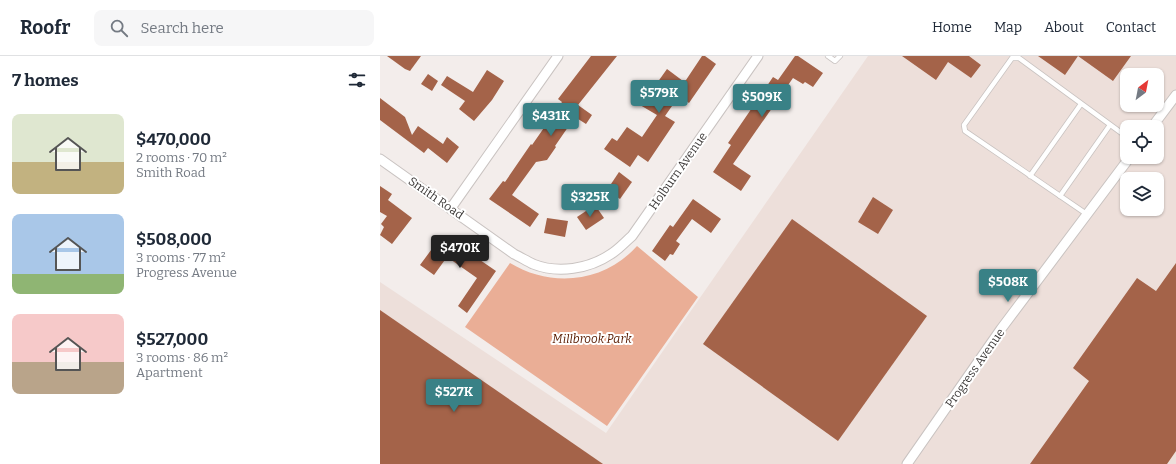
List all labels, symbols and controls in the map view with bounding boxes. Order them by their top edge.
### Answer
search box [94,10,374,46]
text: Roofr [20,16,70,39]
icon: search [108,17,130,39]
text: Search here [140,19,224,37]
text: Home [932,19,972,36]
text: Map [994,19,1022,36]
text: About [1044,19,1084,36]
text: Contact [1106,19,1156,36]
north arrow [1120,68,1164,112]
map controls [1120,68,1164,216]
icon: filters [346,69,368,91]
text: 7 homes [12,70,79,91]
pin: $579K [631,80,687,114]
pin: $509K [734,84,790,118]
text: $579K [640,85,678,100]
text: $509K [742,89,782,104]
pin: $431K [523,103,579,137]
text: $431K [532,108,570,123]
button: locate [1120,120,1164,164]
text: $470,000 [136,129,211,150]
icon: home [44,130,92,178]
street label: Holburn Avenue [646,130,710,212]
text: 2 rooms · 70 m² [136,150,227,165]
text: Smith Road [136,165,206,180]
button: layers [1120,172,1164,216]
street label: Smith Road [406,174,466,222]
pin: $325K [562,184,618,218]
text: $325K [570,189,610,204]
text: $508,000 [136,229,212,250]
icon: home [44,230,92,278]
pin: $470K [432,235,488,269]
text: $470K [440,240,480,255]
text: 3 rooms · 77 m² [136,250,226,265]
text: Progress Avenue [136,265,237,280]
pin: $508K [980,269,1036,303]
text: $508K [988,274,1028,289]
street label: Progress Avenue [943,326,1007,410]
text: $527,000 [136,329,208,350]
icon: home [44,330,92,378]
park label: Millbrook Park [552,332,632,346]
text: 3 rooms · 86 m² [136,350,228,365]
text: Apartment [136,365,203,380]
pin: $527K [426,379,482,413]
text: $527K [435,384,473,399]

